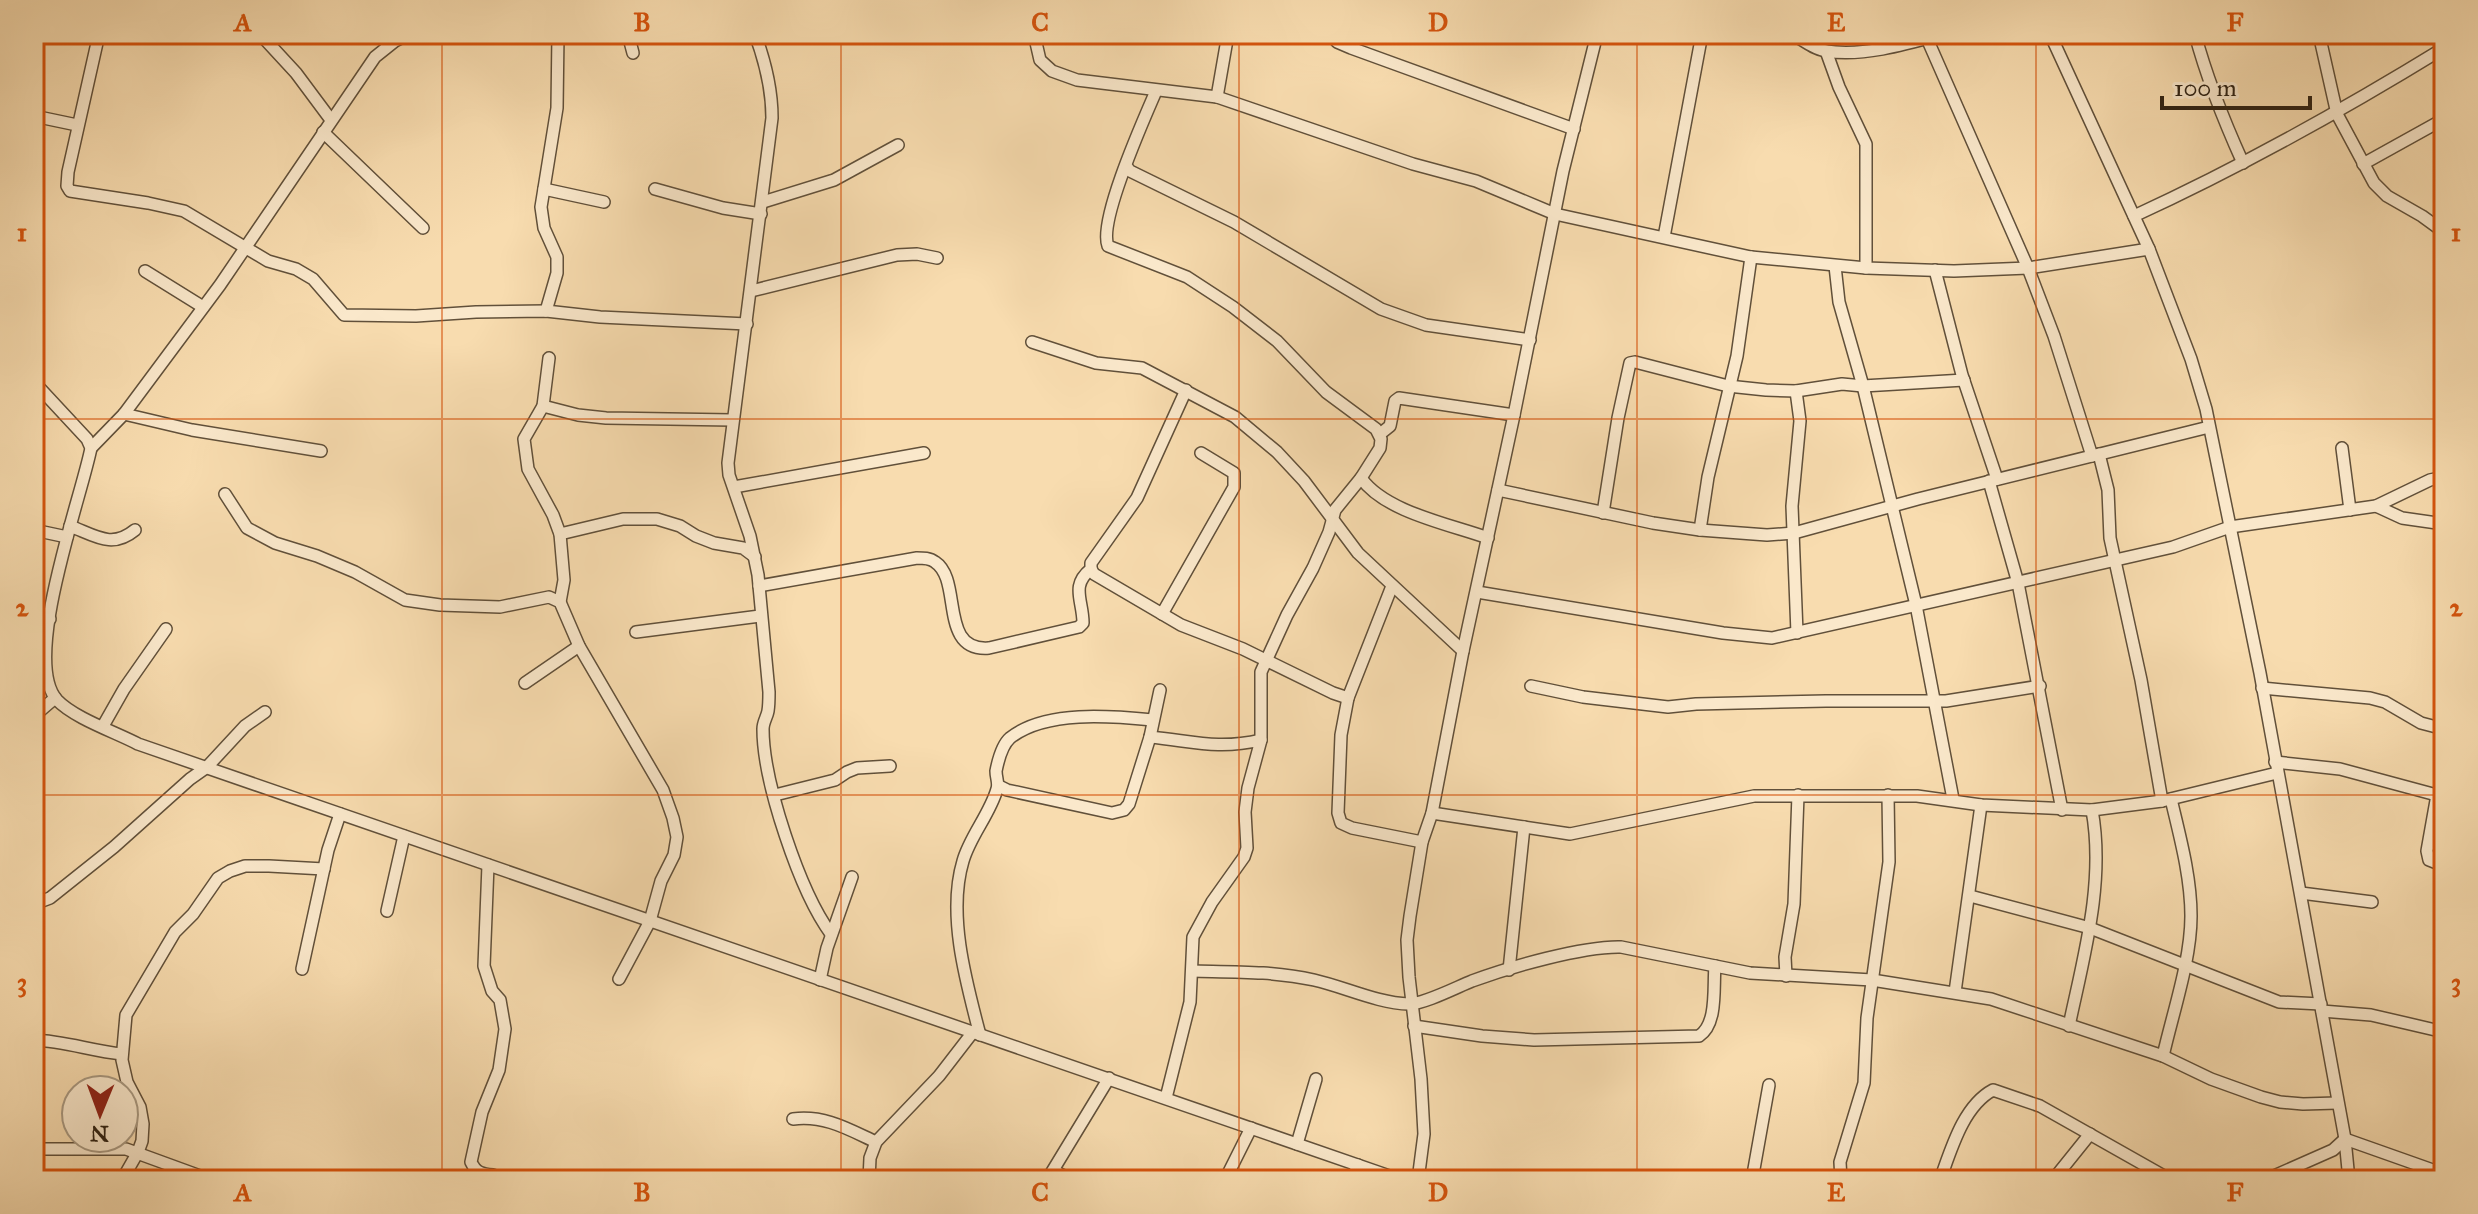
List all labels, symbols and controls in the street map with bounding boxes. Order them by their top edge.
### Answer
text: A [232,6,252,38]
text: B [633,6,651,38]
text: C [1031,6,1049,38]
text: D [1428,6,1448,38]
text: E [1827,6,1846,38]
text: F [2227,6,2244,38]
scale bar [2162,60,2310,110]
text: 100 m [2174,73,2237,103]
text: 1 [17,216,27,248]
text: 1 [2451,216,2461,248]
text: 2 [16,591,30,623]
text: 2 [2450,591,2464,623]
text: 3 [17,966,27,998]
text: 3 [2451,966,2461,998]
north arrow [60,1074,140,1154]
text: N [90,1120,109,1147]
text: A [232,1176,252,1208]
text: B [633,1176,651,1208]
text: C [1031,1176,1049,1208]
text: D [1428,1176,1448,1208]
text: E [1827,1176,1846,1208]
text: F [2227,1176,2244,1208]

